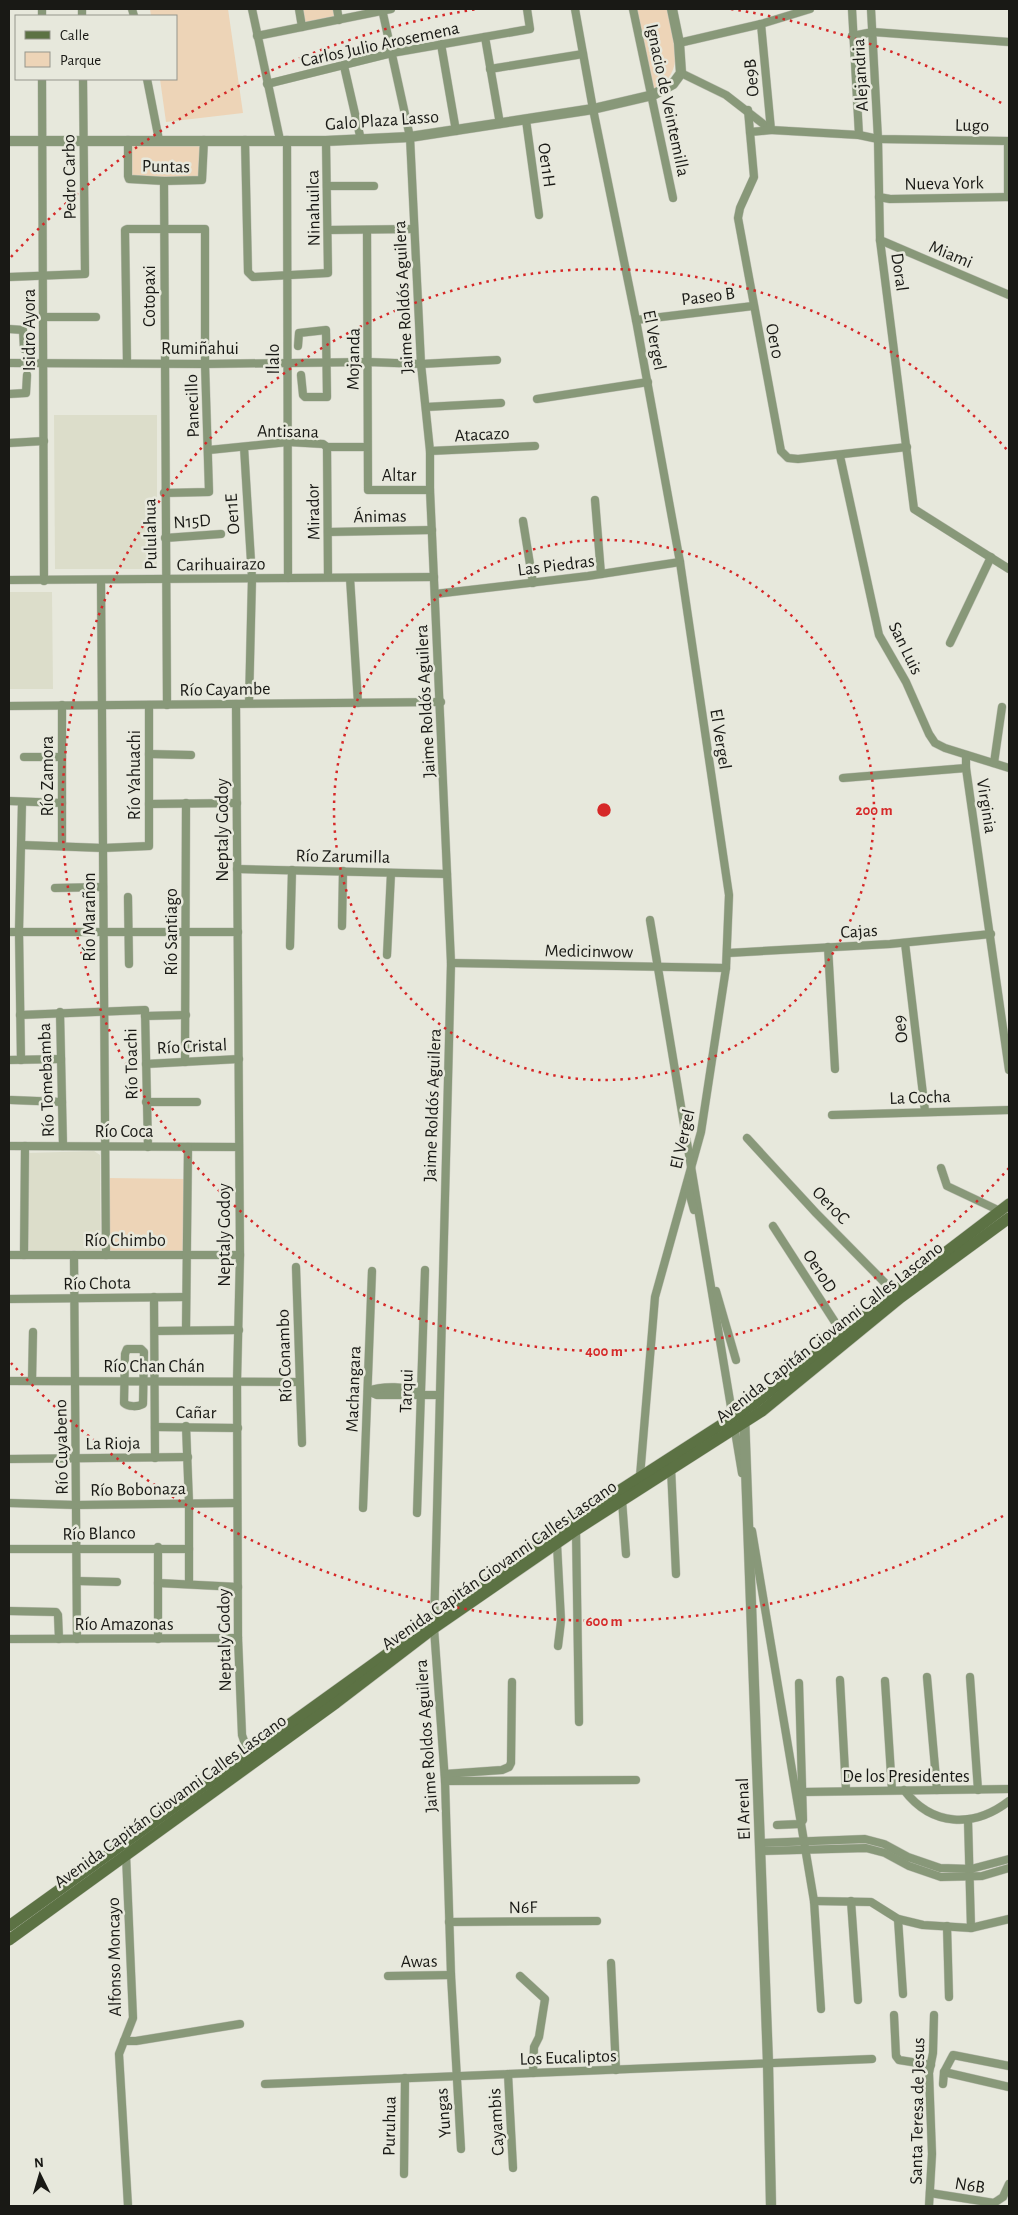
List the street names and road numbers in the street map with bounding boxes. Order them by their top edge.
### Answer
street label: Carlos Julio Arosemena [299,19,461,71]
street label: Ignacio de Veintemilla [642,22,692,178]
street label: Alejandria [850,38,872,112]
street label: Oe9B [741,58,763,98]
street label: Galo Plaza Lasso [325,108,440,134]
street label: Lugo [955,117,989,135]
street label: Pedro Carbo [60,134,80,220]
street label: Oe11H [534,142,558,188]
street label: Puntas [142,158,190,176]
street label: Ninahuilca [304,169,324,246]
street label: Nueva York [904,174,985,194]
street label: Jaime Roldós Aguilera [391,220,417,374]
street label: Miami [926,238,975,272]
street label: Doral [887,252,911,293]
street label: Cotopaxi [141,265,159,327]
street label: Paseo B [680,285,736,309]
street label: Isidro Ayora [21,289,39,371]
street label: El Vergel [639,309,669,372]
street label: Oe10 [762,322,786,360]
street label: Mojanda [344,328,364,390]
street label: Rumiñahui [161,340,239,358]
street label: Ilalo [265,343,283,374]
street label: Panecillo [183,374,203,438]
street label: Antisana [257,422,319,442]
street label: Atacazo [454,425,510,445]
street label: Altar [382,467,416,485]
street label: Mirador [305,484,323,540]
street label: Oe11E [223,493,243,535]
street label: Pululahua [141,498,161,570]
street label: Ánimas [353,505,407,526]
street label: N15D [173,512,211,532]
street label: Las Piedras [517,552,596,580]
street label: Carihuairazo [176,555,266,575]
street label: San Luis [885,619,926,678]
street label: Jaime Roldós Aguilera [413,624,439,778]
street label: Río Cayambe [179,680,271,700]
street label: El Vergel [706,708,734,771]
street label: Río Yahuachi [126,730,144,820]
street label: Río Zamora [39,736,57,816]
street label: Virginia [973,777,999,835]
street label: Neptaly Godoy [214,778,232,882]
street label: Río Zarumilla [296,847,390,867]
street label: Río Marañon [81,872,99,962]
street label: Río Santiago [163,888,181,976]
street label: Cajas [840,922,878,942]
street label: Medicinwow [545,942,633,962]
street label: Oe9 [890,1014,912,1044]
street label: Río Tomebamba [36,1022,58,1137]
street label: Río Toachi [122,1028,142,1100]
street label: Jaime Roldós Aguilera [421,1028,445,1182]
street label: Río Cristal [156,1036,228,1058]
street label: La Cocha [889,1088,951,1108]
street label: El Vergel [667,1107,699,1171]
street label: Río Coca [94,1123,154,1141]
street label: Neptaly Godoy [216,1183,234,1287]
street label: Oe10C [808,1183,852,1228]
street label: Río Chimbo [84,1232,166,1250]
street label: Avenida Capitán Giovanni Calles Lascano [713,1239,946,1427]
street label: Oe10D [799,1247,840,1296]
street label: Río Chota [63,1274,131,1294]
street label: Río Conambo [274,1309,296,1403]
street label: Machangara [343,1345,365,1433]
street label: Río Chan Chán [103,1358,205,1376]
street label: Tarqui [397,1369,417,1413]
street label: Río Cuyabeno [52,1399,72,1495]
street label: Cañar [175,1404,217,1422]
street label: La Rioja [85,1435,141,1453]
street label: Avenida Capitán Giovanni Calles Lascano [379,1477,620,1654]
street label: Río Bobonaza [90,1480,186,1500]
street label: Río Blanco [62,1524,136,1544]
street label: Neptaly Godoy [215,1588,235,1692]
street label: Río Amazonas [74,1616,174,1634]
street label: Jaime Roldos Aguilera [413,1659,441,1813]
street label: Avenida Capitán Giovanni Calles Lascano [51,1711,290,1892]
street label: De los Presidentes [842,1768,970,1786]
street label: El Arenal [734,1777,754,1840]
street label: Alfonso Moncayo [105,1897,125,2017]
street label: N6F [509,1899,538,1917]
street label: Awas [400,1953,438,1971]
street label: Santa Teresa de Jesus [908,2037,928,2185]
street label: Los Eucaliptos [519,2047,617,2069]
street label: Yungas [433,2087,455,2139]
street label: Cayambis [486,2088,508,2156]
street label: Puruhua [380,2096,400,2156]
street label: N6B [953,2175,986,2197]

